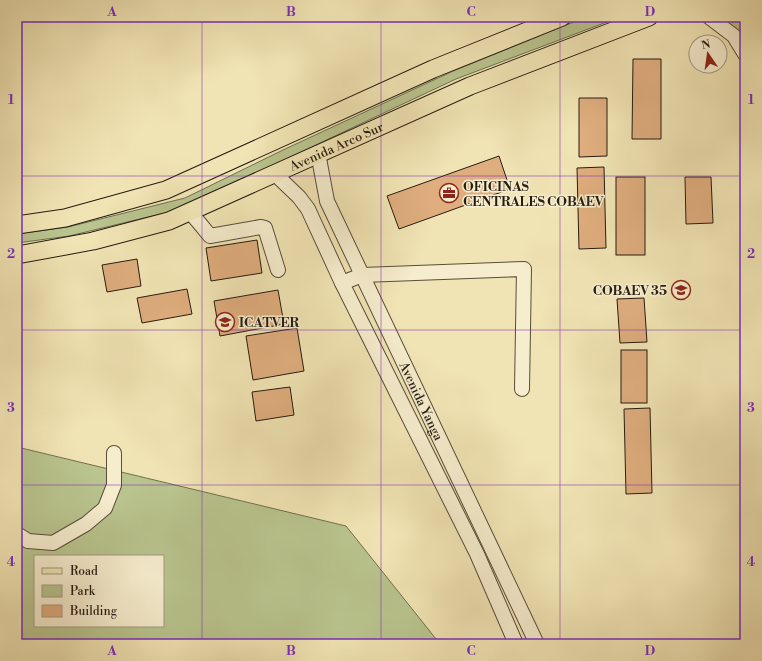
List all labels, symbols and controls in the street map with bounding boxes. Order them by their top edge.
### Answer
text: A [106,4,117,20]
text: B [286,4,296,20]
text: C [466,4,476,20]
text: D [645,4,655,20]
north arrow [688,34,728,74]
text: N [700,37,712,53]
text: 1 [8,92,15,108]
text: 1 [748,92,755,108]
street label: Avenida Arco Sur [286,119,386,175]
place label: OFICINAS CENTRALES COBAEV [463,179,604,210]
office icon: OFICINAS CENTRALES COBAEV [438,182,460,204]
text: 2 [7,246,15,262]
text: 2 [747,246,755,262]
school or university icon: COBAEV 35 [670,279,692,301]
place label: COBAEV 35 [593,283,667,299]
school or university icon: ICATVER [214,311,236,333]
place label: ICATVER [239,315,300,331]
street label: Avenida Yanga [395,358,447,444]
text: 3 [7,400,15,416]
text: 3 [747,400,755,416]
text: 4 [7,554,16,570]
text: 4 [747,554,756,570]
legend [34,555,164,627]
text: Road [70,564,98,579]
text: Park [70,584,96,599]
text: Building [69,604,118,619]
text: A [106,643,117,659]
text: B [286,643,296,659]
text: C [466,643,476,659]
text: D [645,643,655,659]

